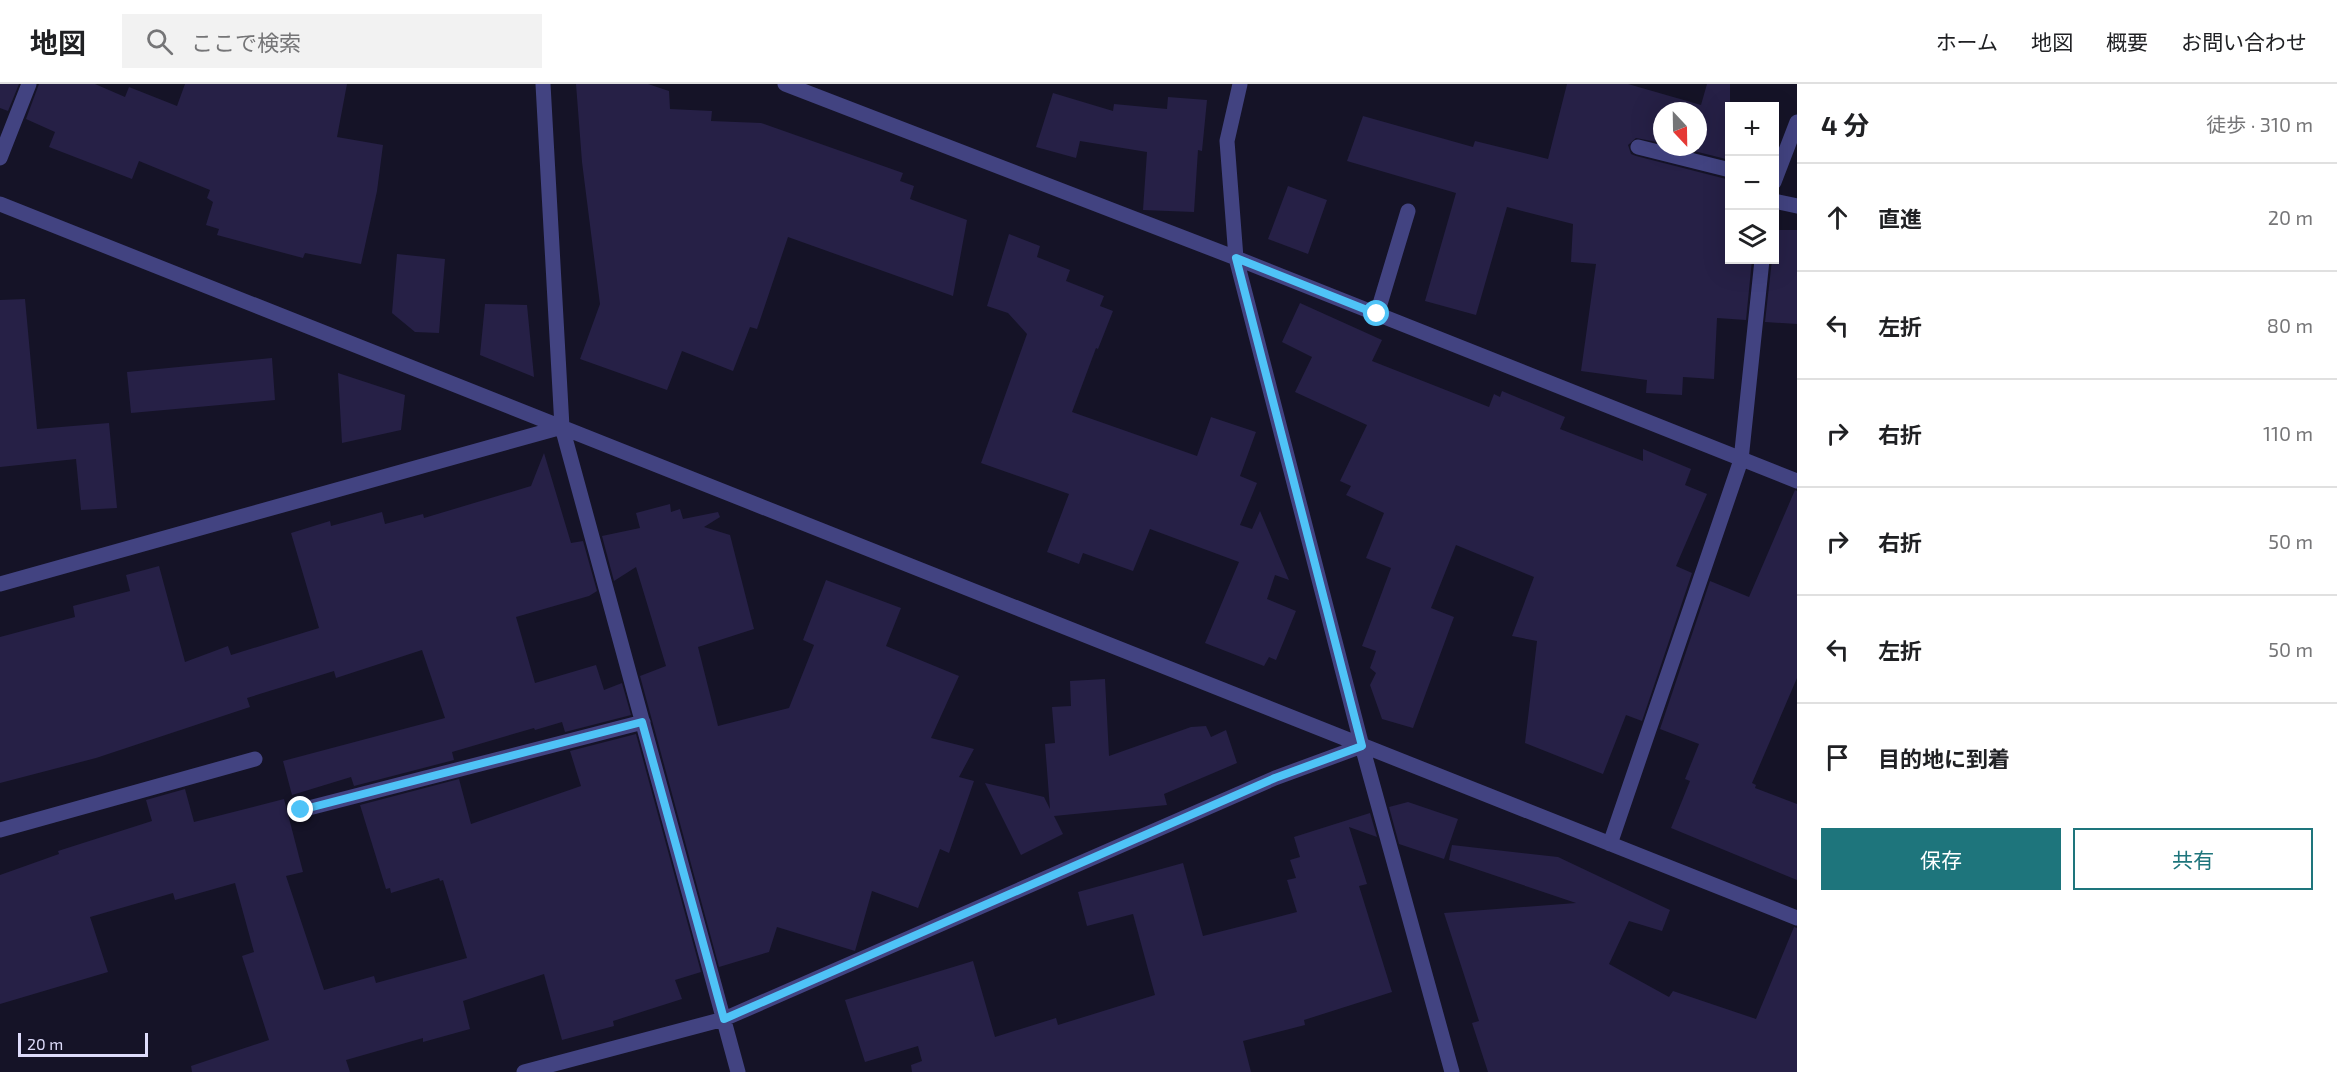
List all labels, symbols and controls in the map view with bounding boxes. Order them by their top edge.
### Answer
search box [122,14,542,68]
text: 地図 [30,25,86,59]
icon: search [143,25,176,58]
text: ここで検索 [191,29,301,55]
text: ホーム [1936,29,1998,54]
text: 地図 [2031,29,2073,54]
text: 概要 [2106,29,2148,54]
text: お問い合わせ [2181,29,2307,54]
north arrow [1653,102,1707,156]
map controls [1725,102,1779,264]
button: + [1725,102,1779,156]
text: 4 分 [1821,109,1869,140]
text: 徒歩 · 310 m [2206,112,2313,136]
button: − [1725,156,1779,210]
icon: ahead [1821,201,1854,234]
text: 直進 [1878,205,1922,231]
text: 20 m [2268,205,2313,229]
button: layers [1725,210,1779,264]
route start [1363,300,1389,326]
icon: left [1821,309,1854,342]
text: 左折 [1878,313,1922,339]
text: 80 m [2267,313,2313,337]
icon: right [1821,417,1854,450]
text: 右折 [1878,421,1922,447]
text: 110 m [2263,421,2313,445]
icon: right [1821,525,1854,558]
text: 右折 [1878,529,1922,555]
text: 50 m [2268,529,2313,553]
icon: left [1821,633,1854,666]
text: 左折 [1878,637,1922,663]
text: 50 m [2268,637,2313,661]
icon: arrive [1821,741,1854,774]
text: 目的地に到着 [1878,745,2010,771]
route end [287,796,313,822]
button: 保存 [1821,828,2061,890]
button: 共有 [2073,828,2313,890]
scale bar [18,1030,148,1058]
text: 20 m [27,1034,63,1053]

